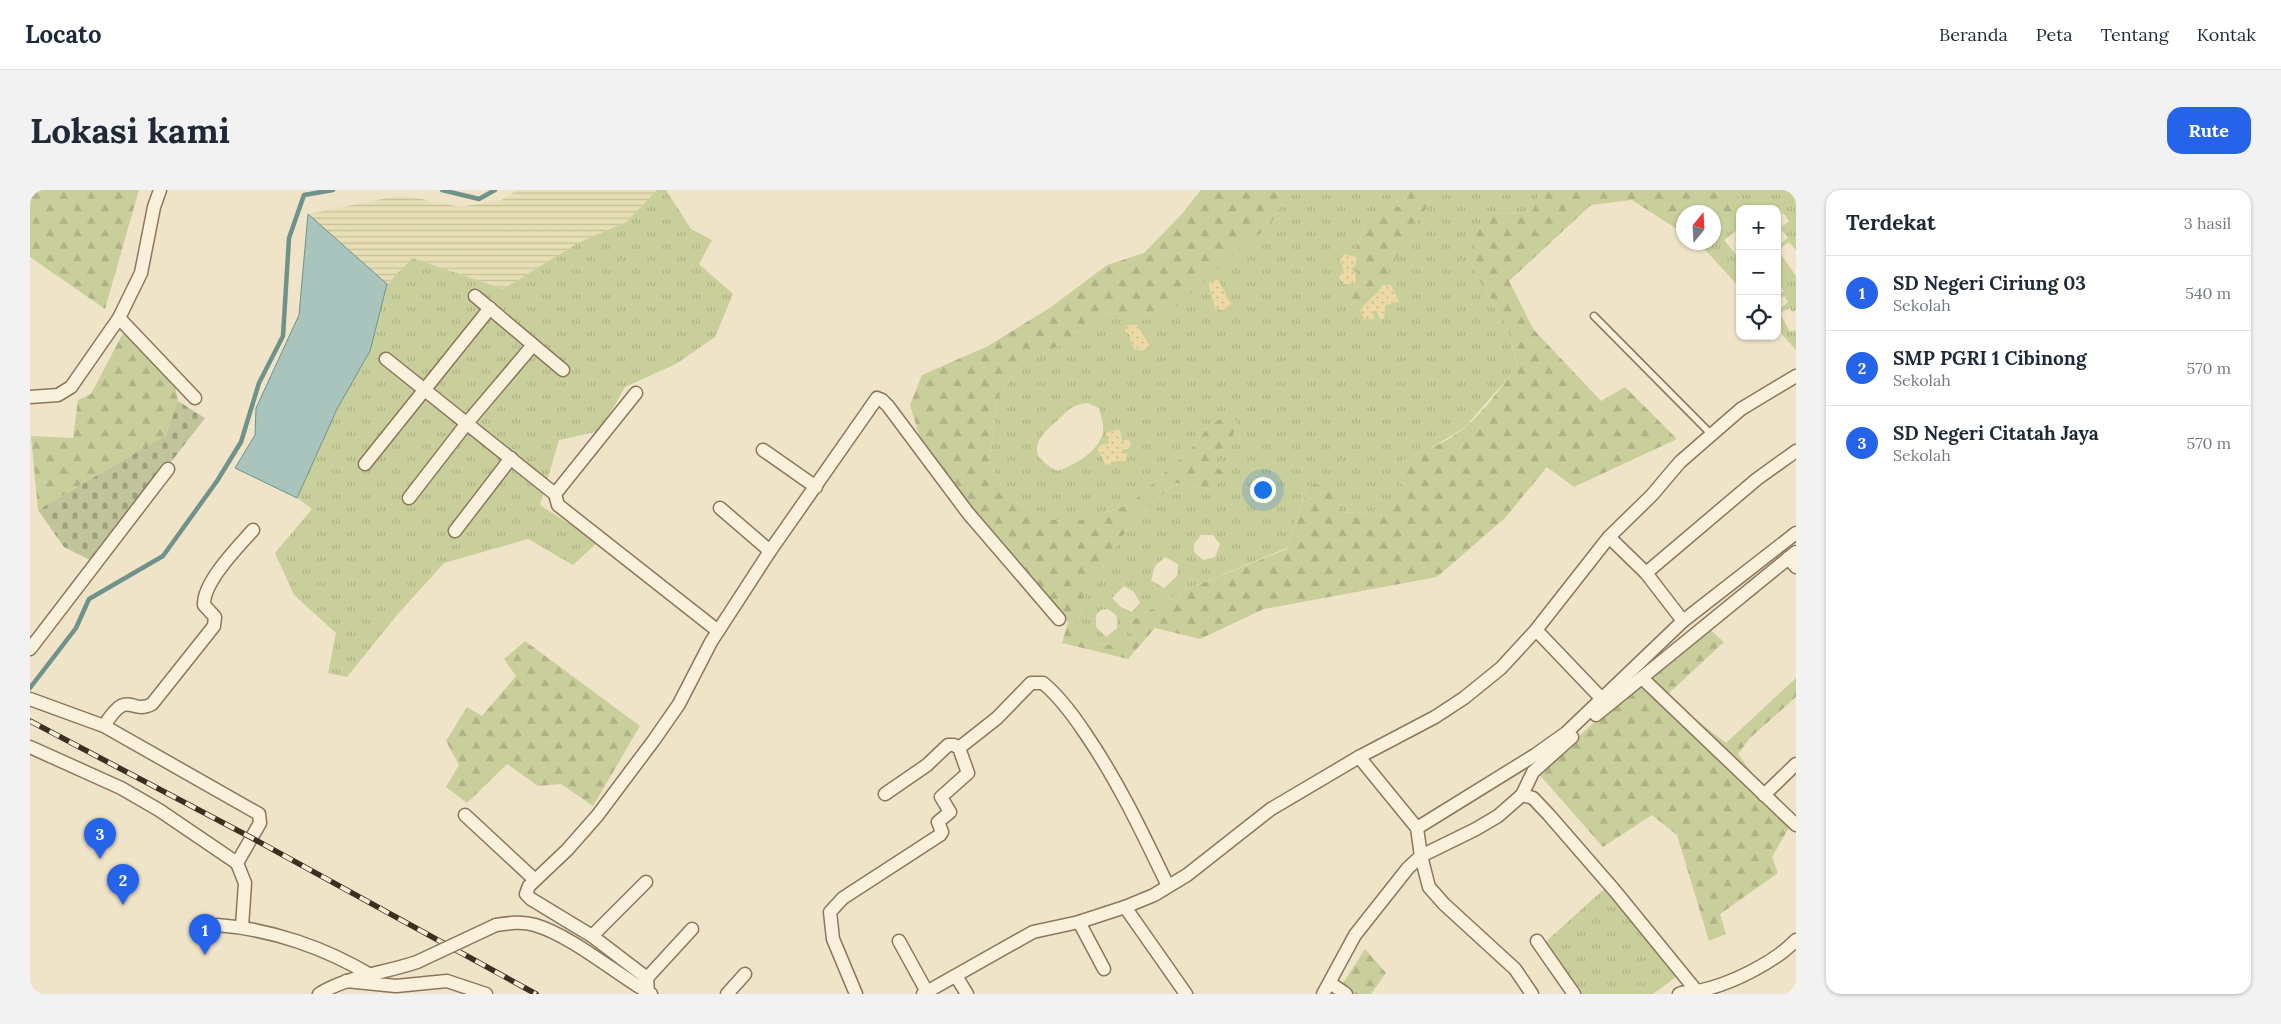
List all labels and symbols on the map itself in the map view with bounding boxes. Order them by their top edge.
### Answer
north arrow [1676,205,1721,250]
your location [1250,477,1276,503]
pin: 3 [84,818,116,859]
pin: 2 [107,864,139,905]
pin: 1 [189,914,221,955]

